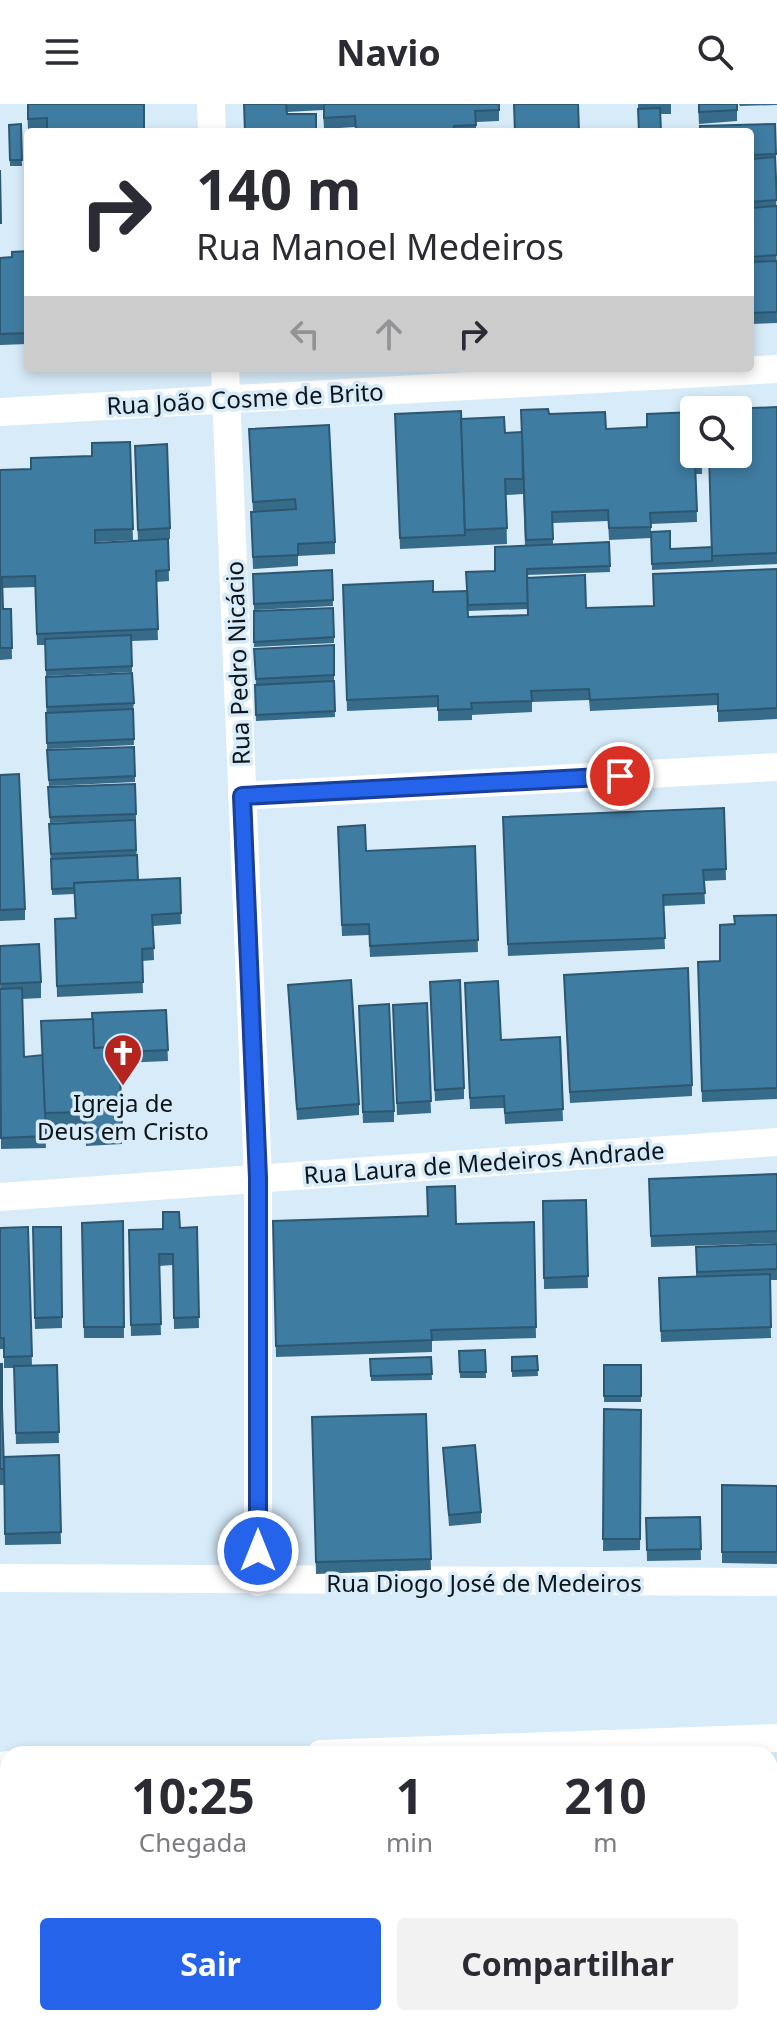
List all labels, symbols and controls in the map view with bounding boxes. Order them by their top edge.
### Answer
text: Navio [336,28,441,77]
icon: menu [40,30,84,74]
icon: search [693,30,737,74]
text: 140 m [196,150,361,226]
icon: right [64,160,168,264]
text: Rua Manoel Medeiros [196,222,564,271]
icon: left [283,312,327,356]
icon: ahead [367,312,411,356]
icon: right [451,312,495,356]
street label: Rua João Cosme de Brito [106,374,384,422]
map controls [680,396,752,468]
button: search [680,396,752,468]
street label: Rua Pedro Nicácio [217,560,257,766]
pin [586,742,654,810]
icon: arrive [598,754,642,798]
church icon: Igreja de Deus em Cristo [102,1032,144,1087]
place label: Igreja de Deus em Cristo [37,1086,209,1147]
street label: Rua Laura de Medeiros Andrade [302,1133,666,1191]
position arrow [216,1509,300,1593]
street label: Rua Diogo José de Medeiros [326,1566,642,1599]
text: 10:25 [131,1763,255,1828]
text: 1 [396,1763,423,1828]
text: 210 [564,1763,647,1828]
text: Chegada [139,1824,247,1860]
text: min [386,1824,433,1860]
text: m [593,1824,618,1860]
button: Sair [40,1918,381,2010]
button: Compartilhar [397,1918,738,2010]

